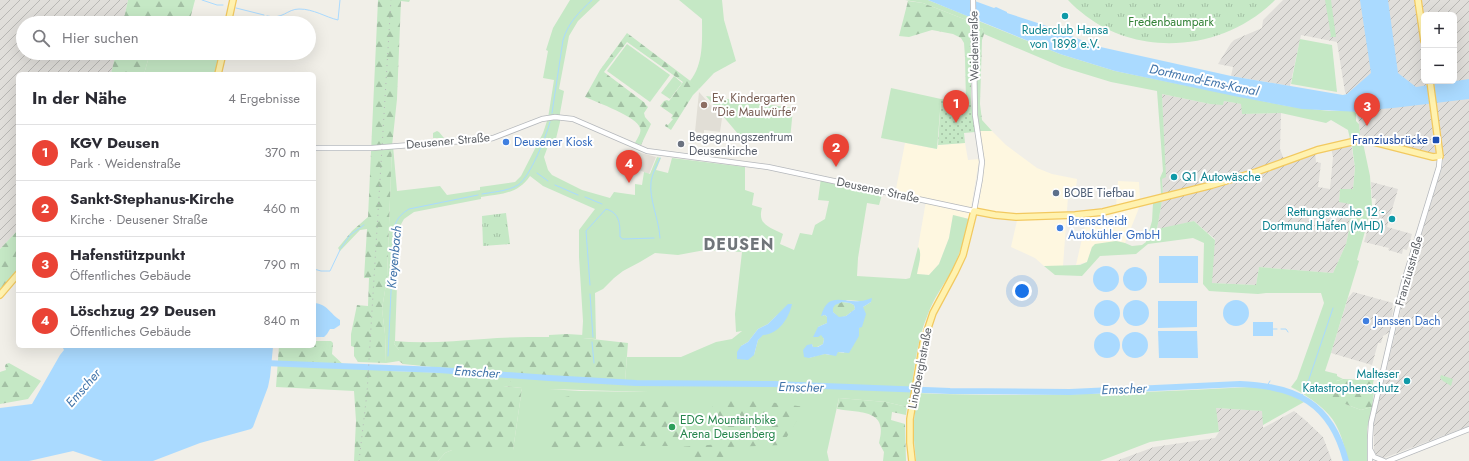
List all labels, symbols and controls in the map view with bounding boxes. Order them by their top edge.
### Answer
street label: Weidenstraße [964,11,984,81]
marker: Ruderclub Hansa von 1898 e.V. [1060,11,1070,21]
map controls [1421,12,1457,84]
button: + [1421,12,1457,48]
park label: Fredenbaumpark [1128,13,1214,31]
search box [16,16,316,60]
place label: Ruderclub Hansa von 1898 e.V. [1022,21,1108,53]
icon: search [30,27,52,49]
text: Hier suchen [62,27,139,49]
button: − [1421,48,1457,84]
water label: Dortmund-Ems-Kanal [1148,59,1261,101]
text: In der Nähe [32,86,127,110]
text: 4 Ergebnisse [228,89,300,108]
place label: Ev. Kindergarten "Die Maulwürfe" [712,89,797,121]
pin: 1 [943,90,969,123]
pin: 3 [1354,93,1380,126]
marker: Ev. Kindergarten "Die Maulwürfe" [699,100,709,110]
street label: Deusener Straße [405,128,491,154]
place label: Begegnungszentrum Deusenkirche [689,128,793,160]
place label: Franziusbrücke [1352,131,1428,149]
text: KGV Deusen [70,132,159,154]
place label: Deusener Kiosk [514,133,593,151]
pin: 2 [823,134,849,167]
marker: Franziusbrücke [1431,135,1441,145]
marker: Deusener Kiosk [501,137,511,147]
marker: Begegnungszentrum Deusenkirche [676,139,686,149]
text: 1 [42,143,48,162]
text: 370 m [264,143,300,162]
pin: 4 [616,150,642,183]
text: Park · Weidenstraße [70,154,181,173]
place label: Q1 Autowäsche [1182,168,1261,186]
street label: Deusener Straße [835,172,921,208]
marker: Q1 Autowäsche [1169,172,1179,182]
place label: BOBE Tiefbau [1064,184,1134,202]
text: Sankt-Stephanus-Kirche [70,188,234,210]
marker: BOBE Tiefbau [1051,188,1061,198]
text: 2 [41,199,49,218]
text: 460 m [263,199,300,218]
place label: Rettungswache 12 - Dortmund Hafen (MHD) [1262,203,1384,235]
text: Kirche · Deusener Straße [70,210,208,229]
place label: Brenscheidt Autokühler GmbH [1068,212,1160,244]
marker: Rettungswache 12 - Dortmund Hafen (MHD) [1387,214,1397,224]
marker: Brenscheidt Autokühler GmbH [1055,223,1065,233]
water label: Kreyenbach [382,224,406,289]
district label: DEUSEN [704,233,774,256]
street label: Franziusstraße [1390,234,1428,308]
text: Hafenstützpunkt [70,244,185,266]
text: 3 [41,255,49,274]
text: 790 m [264,255,300,274]
text: Öffentliches Gebäude [70,266,191,285]
your location [1012,281,1032,301]
text: Löschzug 29 Deusen [70,300,216,322]
text: 4 [40,311,50,330]
text: 840 m [263,311,300,330]
place label: Janssen Dach [1372,312,1441,330]
marker: Janssen Dach [1361,316,1371,326]
text: Öffentliches Gebäude [70,322,191,341]
street label: Lindberghstraße [903,326,937,410]
water label: Emscher [454,361,501,383]
water label: Emscher [61,364,105,411]
place label: Malteser Katastrophenschutz [1302,365,1400,397]
marker: Malteser Katastrophenschutz [1402,376,1412,386]
water label: Emscher [778,377,824,397]
water label: Emscher [1101,379,1148,399]
place label: EDG Mountainbike Arena Deusenberg [680,411,776,443]
marker: EDG Mountainbike Arena Deusenberg [667,422,677,432]

